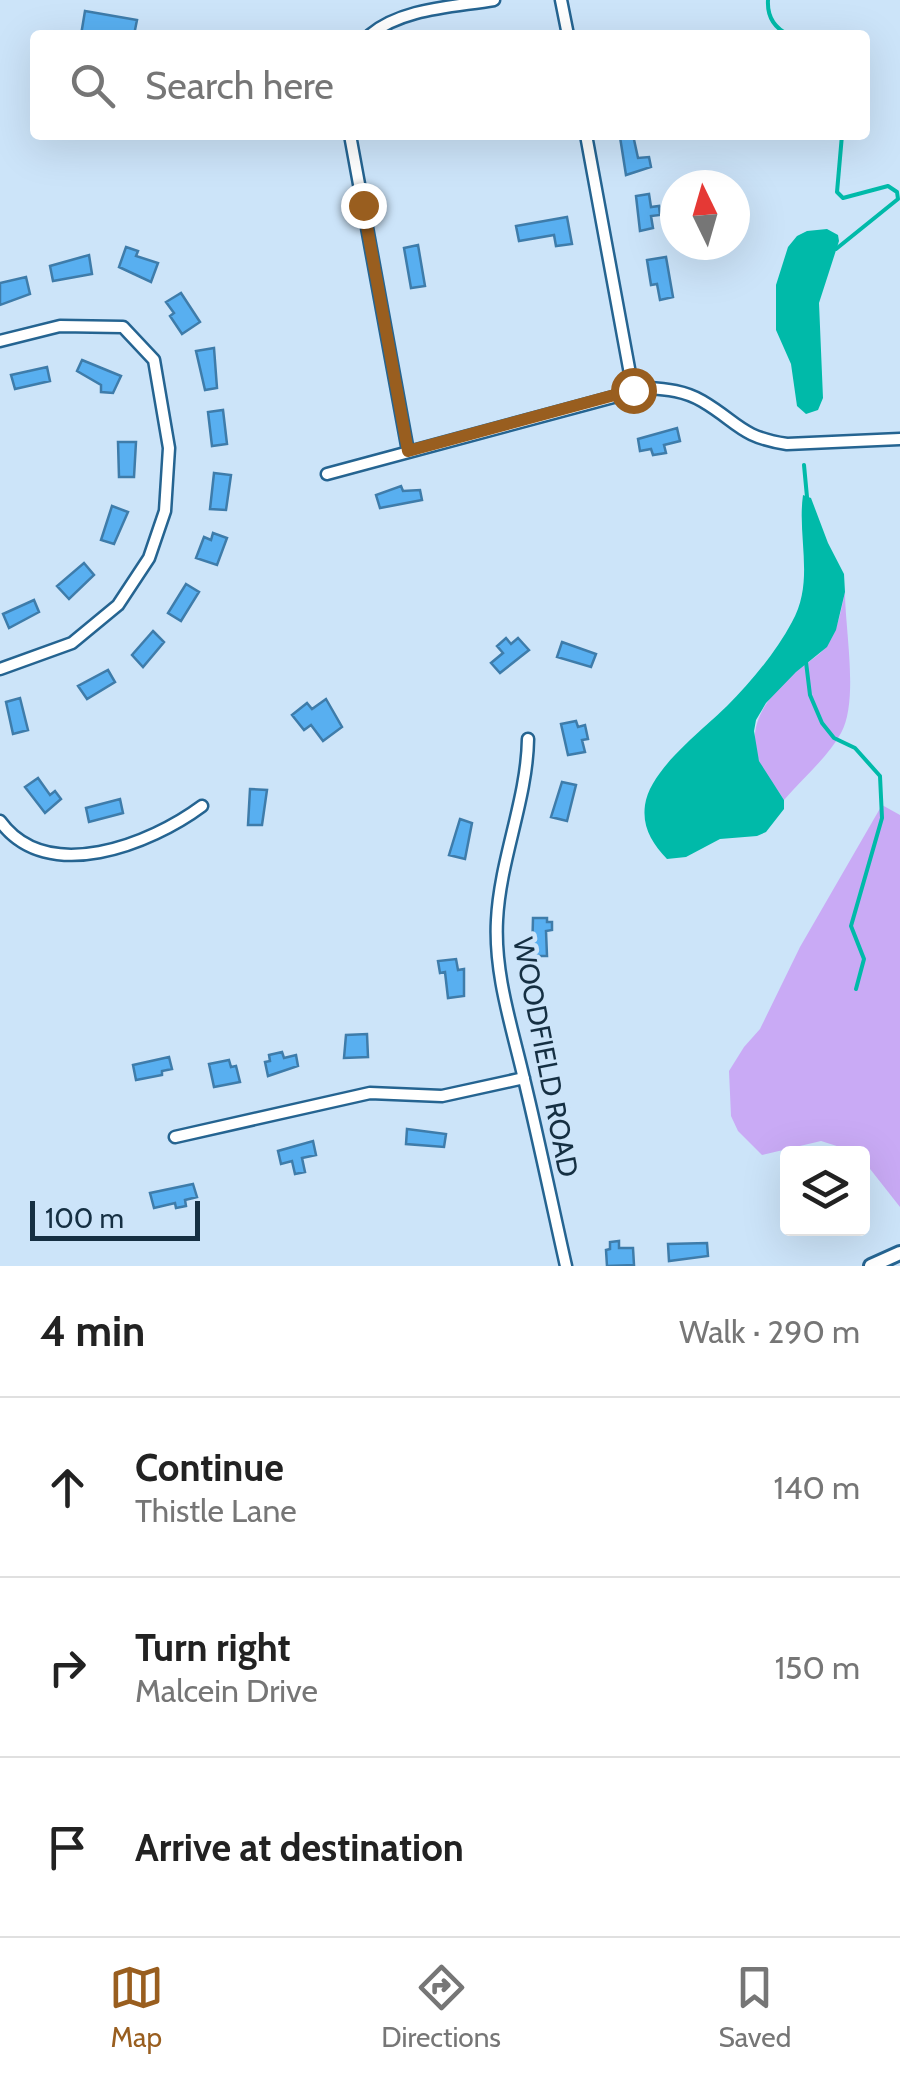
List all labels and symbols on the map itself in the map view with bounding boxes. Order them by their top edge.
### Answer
north arrow [660,170,750,260]
route end [341,183,387,229]
route start [611,368,657,414]
street label: WOODFIELD ROAD [506,934,586,1180]
scale bar [30,1196,200,1240]

